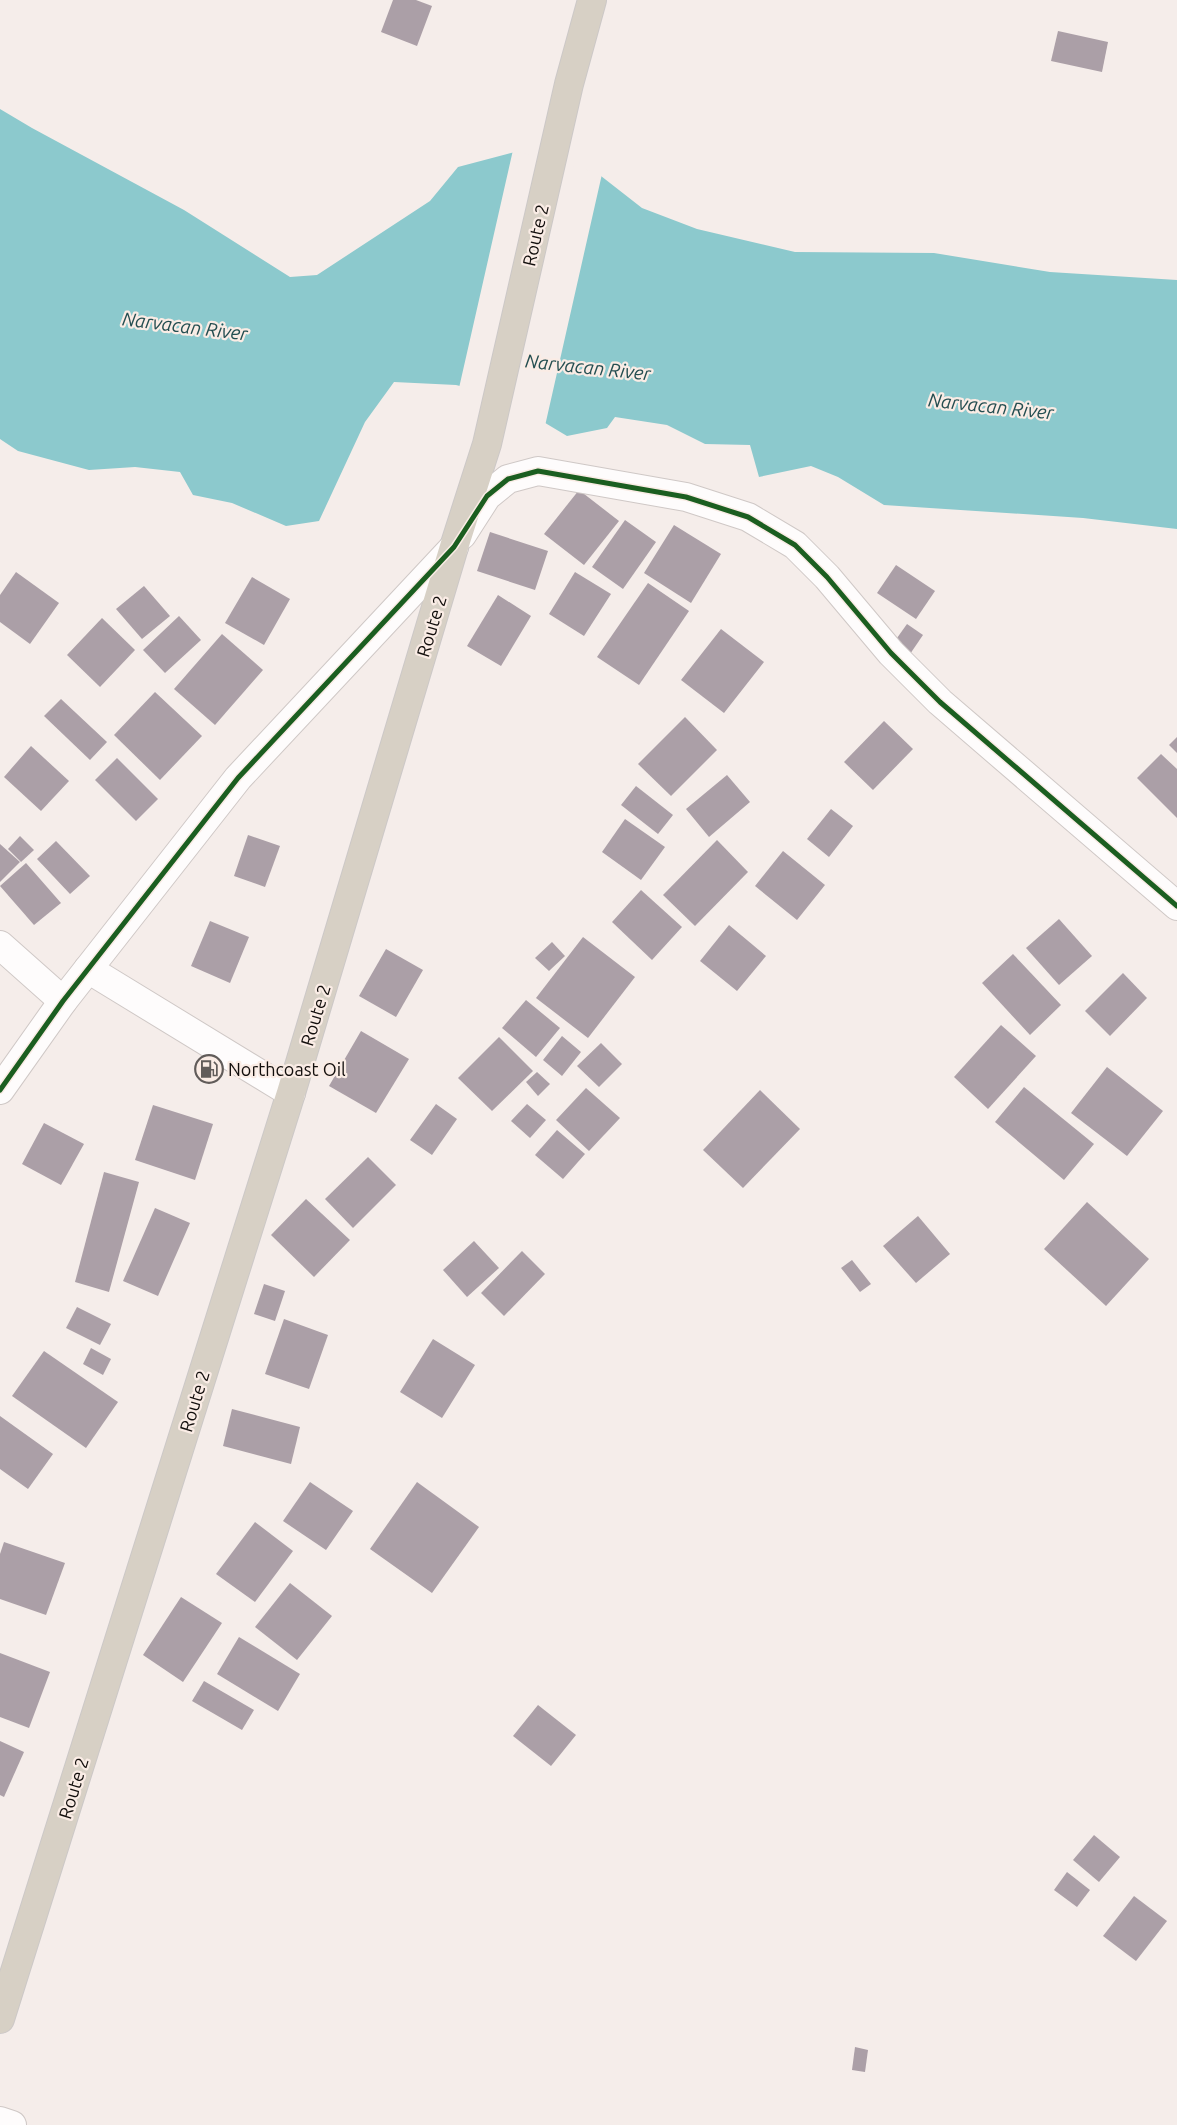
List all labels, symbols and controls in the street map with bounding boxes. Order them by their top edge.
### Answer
street label: Route 2 [518,202,552,268]
water label: Narvacan River [121,307,250,345]
water label: Narvacan River [524,349,653,385]
water label: Narvacan River [927,388,1056,424]
street label: Route 2 [412,593,450,659]
street label: Route 2 [296,982,334,1048]
fuel station icon: Northcoast Oil [194,1054,224,1084]
place label: Northcoast Oil [228,1059,346,1079]
street label: Route 2 [175,1368,213,1434]
street label: Route 2 [54,1755,92,1821]

